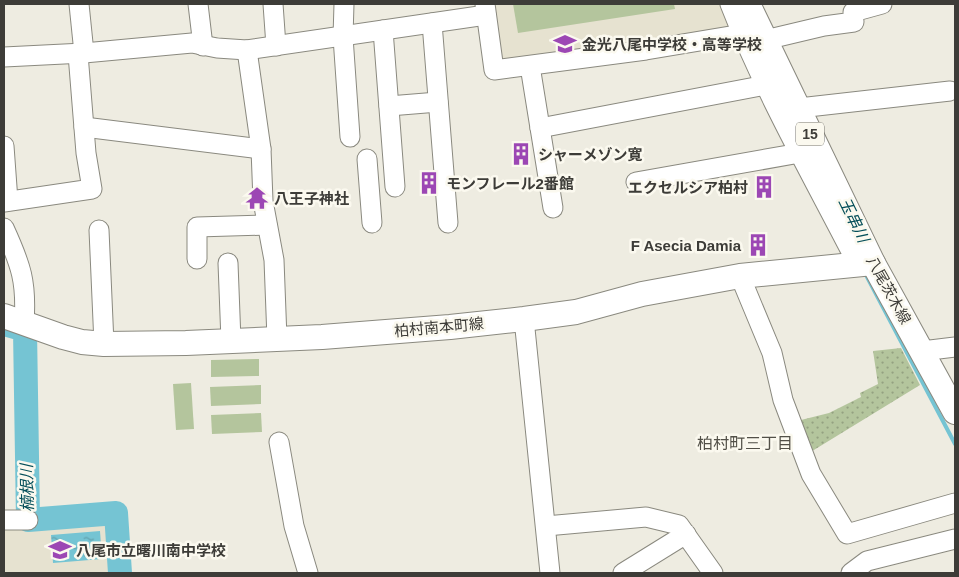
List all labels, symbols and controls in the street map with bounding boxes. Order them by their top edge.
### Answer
school or university icon: 金光八尾中学校・高等学校 [552,31,578,57]
place label: 金光八尾中学校・高等学校 [582,36,762,53]
road number: 15 [796,122,824,146]
building icon: シャーメゾン寛 [508,141,534,167]
place label: シャーメゾン寛 [538,146,642,163]
building icon: モンフレール2番館 [416,170,442,196]
building icon: エクセルシア柏村 [751,174,777,200]
place label: モンフレール2番館 [446,175,574,192]
place label: エクセルシア柏村 [628,179,748,196]
temple icon: 八王子神社 [244,185,270,211]
place label: 八王子神社 [274,190,349,207]
water label: 玉串川 [836,195,873,247]
building icon: F Asecia Damia [745,232,771,258]
place label: F Asecia Damia [631,237,742,254]
street label: 八尾茨木線 [863,253,915,327]
street label: 柏村南本町線 [393,315,485,339]
district label: 柏村町三丁目 [697,435,793,452]
water label: 楠根川 [18,462,36,512]
school or university icon: 八尾市立曙川南中学校 [47,537,73,563]
place label: 八尾市立曙川南中学校 [76,542,226,559]

